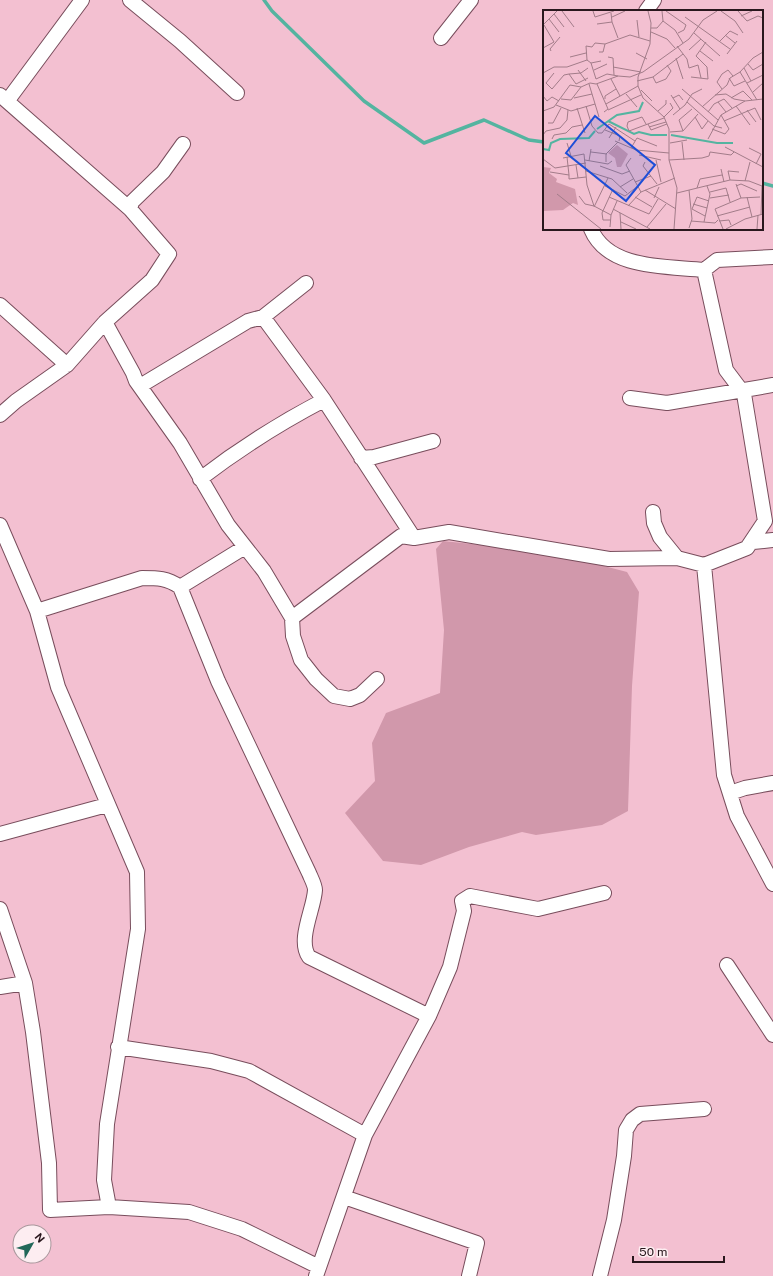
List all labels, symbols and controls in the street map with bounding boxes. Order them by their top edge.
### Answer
inset map [543,10,763,230]
north arrow [12,1224,52,1264]
text: N [32,1231,47,1245]
scale bar [633,1238,724,1264]
text: 50 m [639,1245,667,1259]

